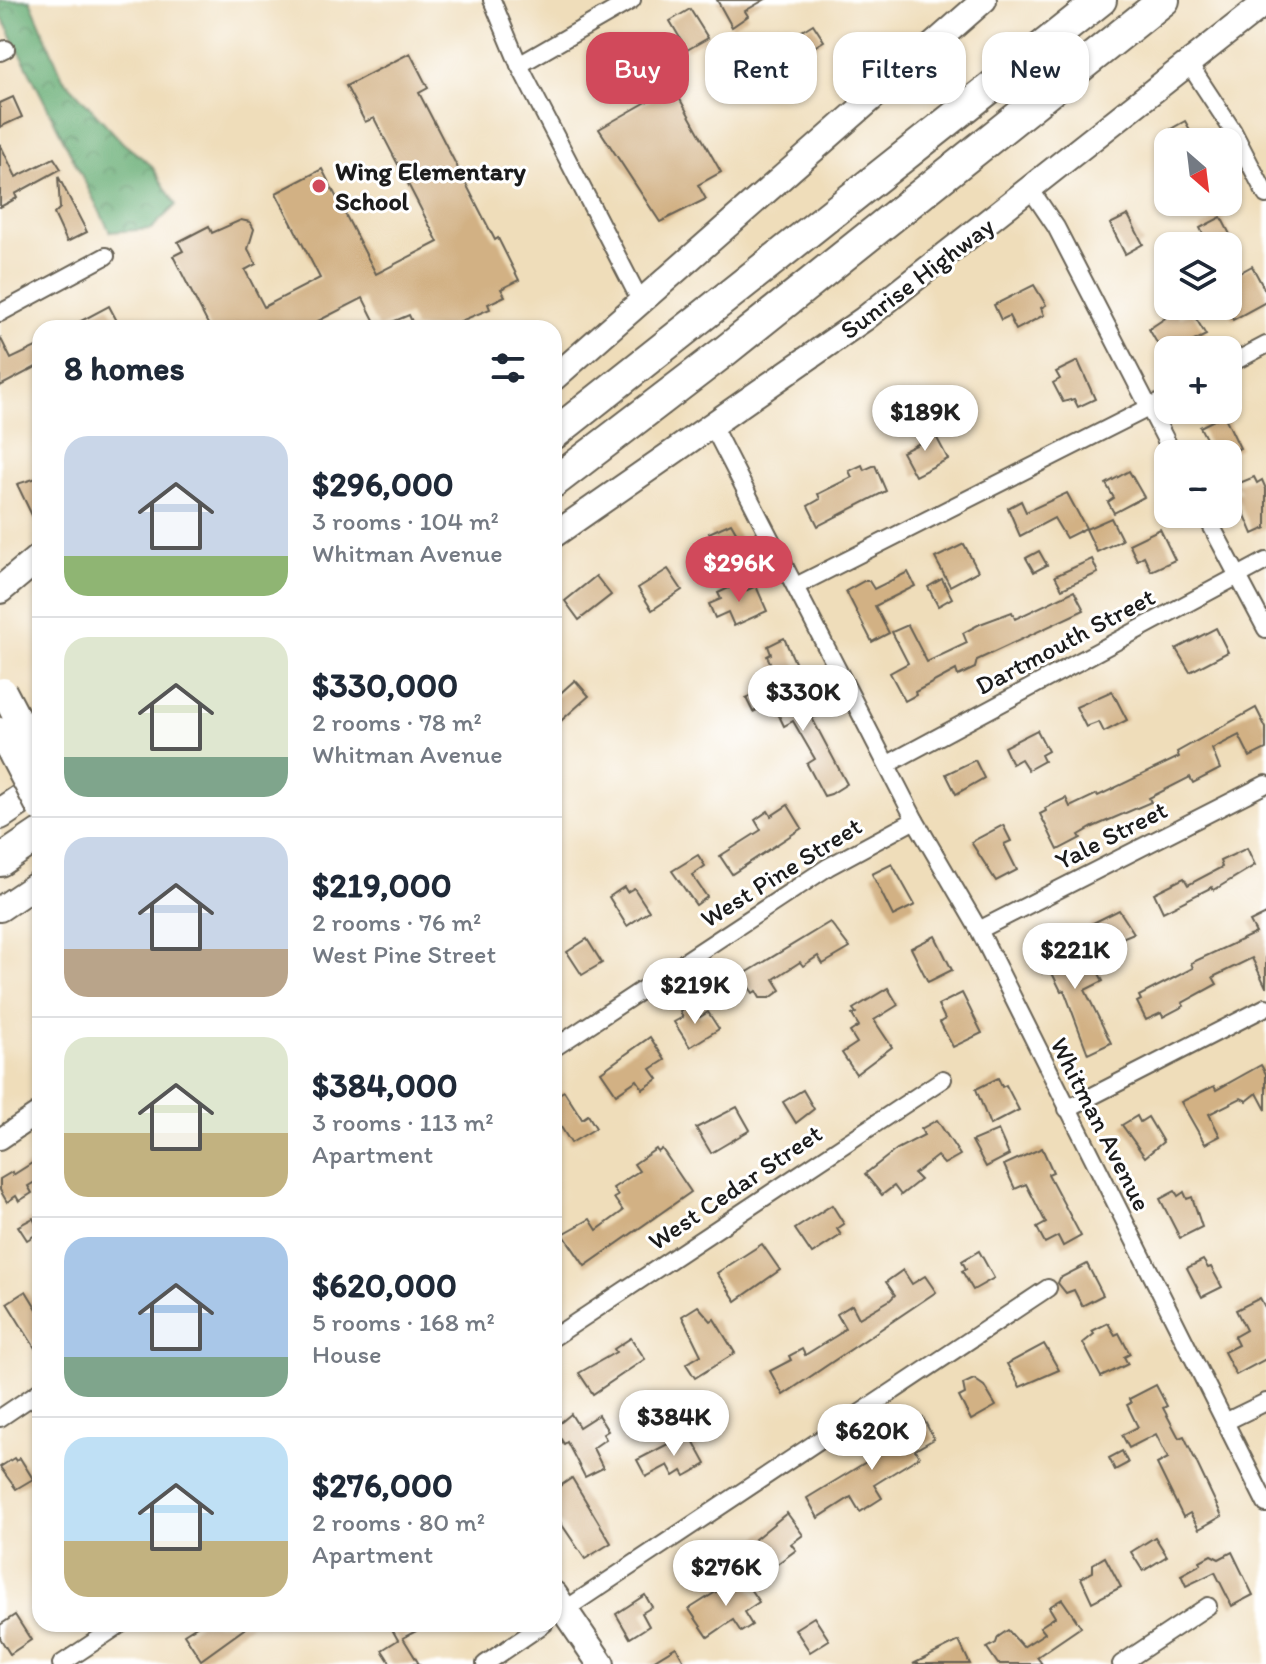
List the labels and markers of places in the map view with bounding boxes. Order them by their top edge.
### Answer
place label: Wing Elementary School [335,155,527,217]
marker: Wing Elementary School [310,177,328,195]
pin: $189K [869,385,981,453]
pin: $296K [683,536,795,604]
pin: $330K [747,665,859,733]
pin: $221K [1019,923,1131,991]
pin: $219K [639,958,751,1026]
pin: $384K [618,1390,730,1458]
pin: $620K [816,1404,928,1472]
pin: $276K [670,1540,782,1608]

